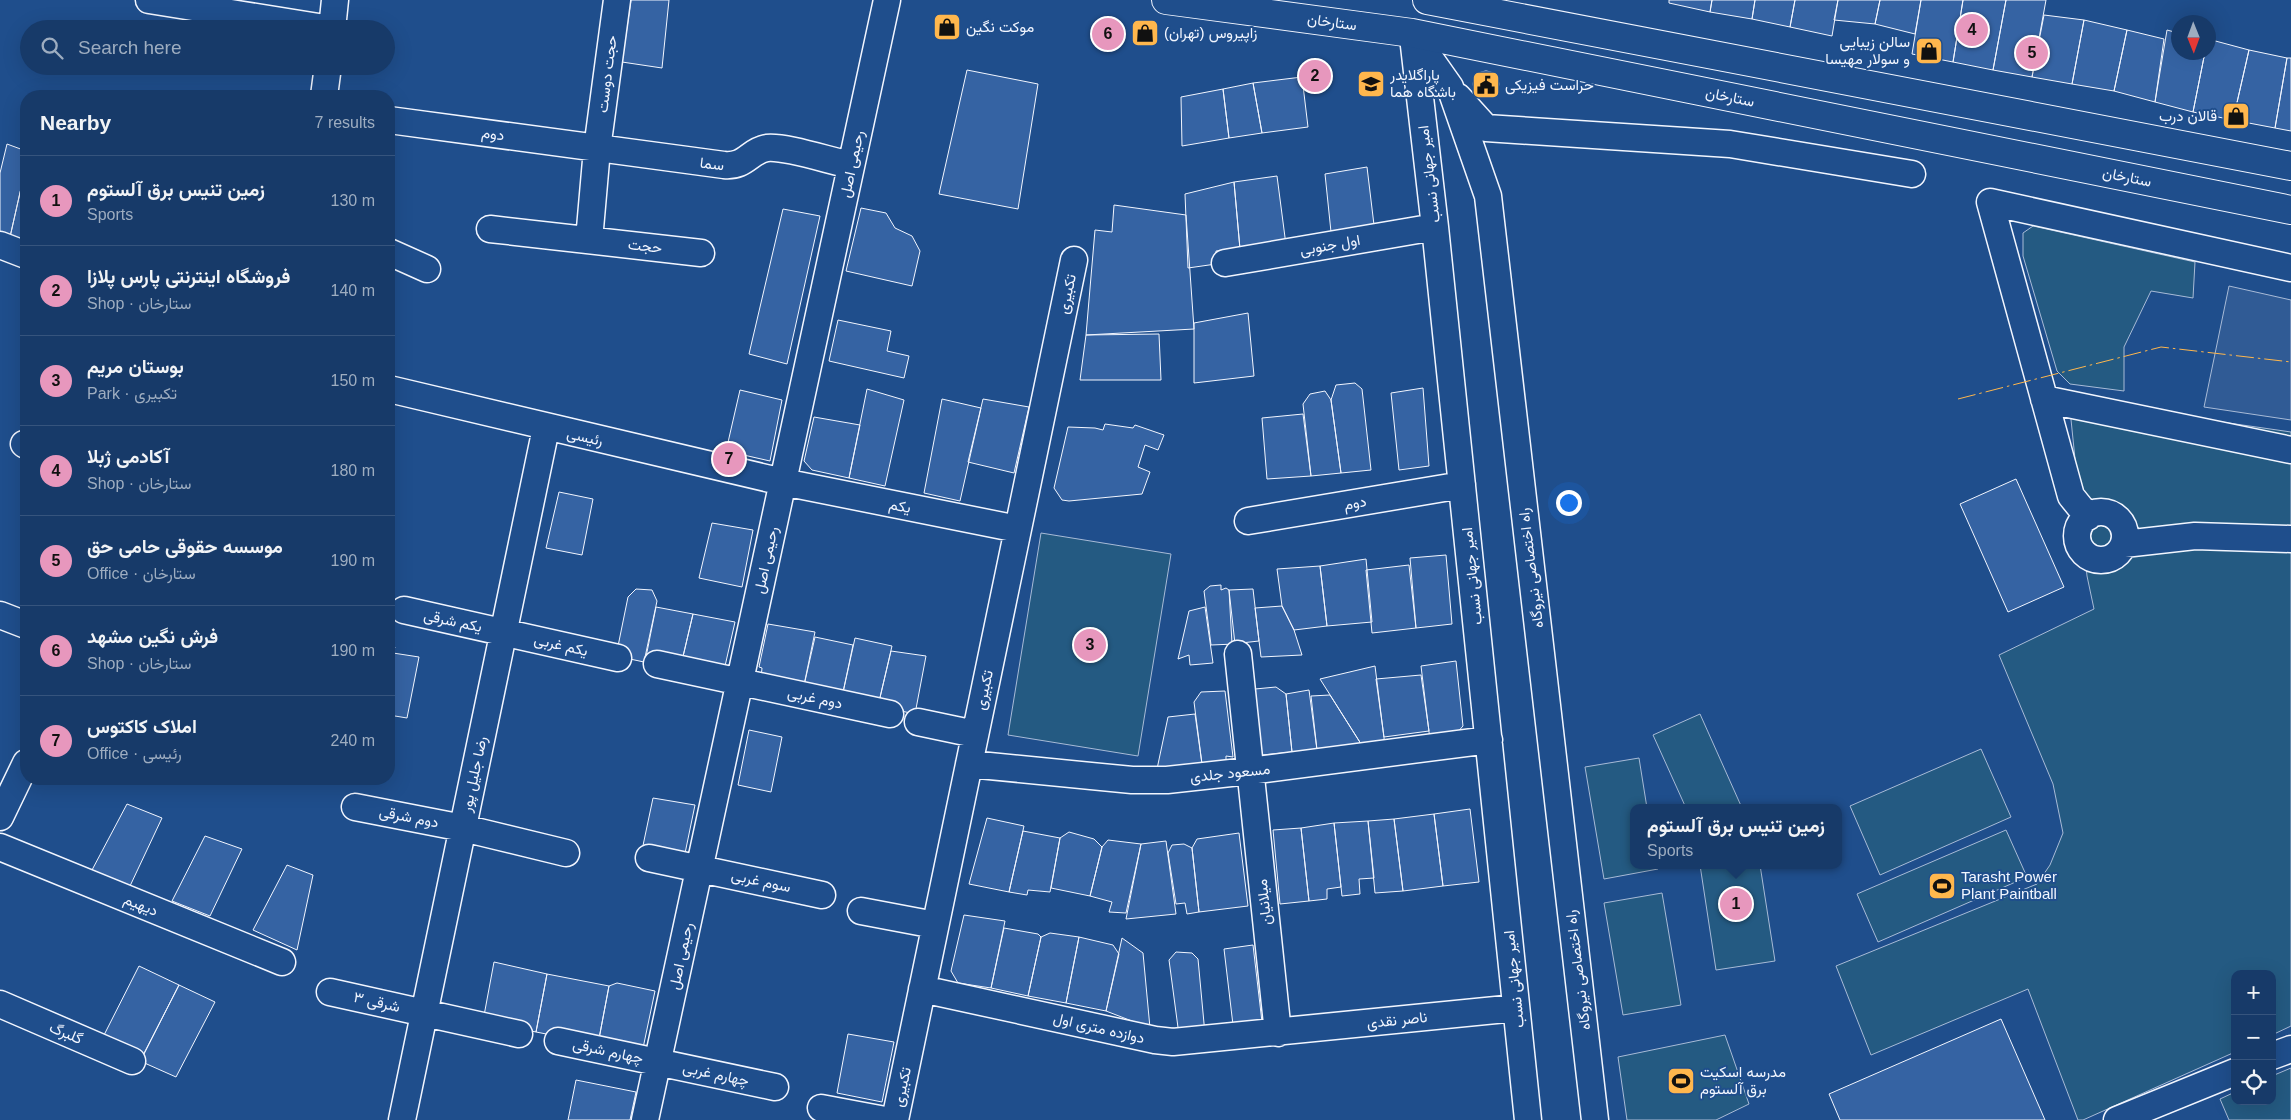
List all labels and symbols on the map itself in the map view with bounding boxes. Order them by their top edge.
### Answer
street label: ستارخان [1306,10,1358,34]
pin: 4 [1956,11,1988,49]
shop icon: موکت نگین [932,12,962,42]
pin: 6 [1092,15,1124,53]
north arrow [2171,15,2216,60]
place label: موکت نگین [966,18,1034,37]
shop icon: زاپیروس (تهران) [1130,18,1160,48]
place label: زاپیروس (تهران) [1164,24,1257,43]
place label: سالن زیبایی و سولار مهیسا [1825,33,1910,68]
street label: حجت دوست [593,34,621,114]
pin: 5 [2016,34,2048,72]
shop icon: سالن زیبایی و سولار مهیسا [1914,36,1944,66]
pin: 2 [1299,57,1331,95]
place label: پاراگلایدر باشگاه هما [1389,66,1456,101]
school or university icon: پاراگلایدر باشگاه هما [1356,69,1386,99]
public building icon: حراست فیزیکی [1471,70,1501,100]
place label: حراست فیزیکی [1505,76,1594,95]
street label: ستارخان [1704,83,1756,111]
shop icon: قالان درب [2221,101,2251,131]
place label: قالان درب [2159,107,2217,125]
street label: دوم [480,124,506,145]
street label: امیر جهانی نسب [1414,124,1445,224]
street label: رحیمی اصل [836,129,869,199]
street label: سما [699,154,725,173]
street label: ستارخان [2101,163,2153,191]
street label: اول جنوبی [1298,231,1362,260]
street label: حجت [627,235,663,257]
street label: تکبیری [1054,272,1081,316]
street label: رئیسی [565,424,605,451]
pin: 7 [713,440,745,478]
your location [1556,490,1582,516]
street label: دوم [1342,492,1368,515]
street label: یکم [887,495,912,518]
street label: راه اختصاصی نیروگاه [1515,507,1548,629]
street label: رحیمی اصل [750,525,783,595]
street label: امیر جهانی نسب [1458,526,1487,626]
street label: یکم شرقی [422,606,484,637]
pin: 3 [1074,626,1106,664]
street label: یکم غربی [532,630,590,661]
street label: تکبیری [971,668,998,712]
street label: دوم غربی [786,683,844,714]
street label: رضا جلیل پور [457,735,492,815]
street label: مسعود جلدی [1189,760,1271,787]
street label: دوم شرقی [378,802,440,833]
street label: سوم غربی [729,866,793,897]
place label: Tarasht Power Plant Paintball [1961,868,2057,902]
sports icon: Tarasht Power Plant Paintball [1927,871,1957,901]
street label: میلانیان [1253,878,1275,926]
pin: 1 [1720,885,1752,923]
street label: دیهیم [121,890,161,921]
street label: راه اختصاصی نیروگاه [1562,909,1595,1031]
street label: رحیمی اصل [665,921,698,991]
street label: امیر جهانی نسب [1500,929,1529,1029]
street label: ۳ شرقی [352,988,402,1017]
street label: ناصر نقدی [1366,1008,1428,1033]
street label: دوازده متری اول [1051,1009,1146,1048]
street label: گلبرگ [47,1018,86,1048]
street label: چهارم شرقی [571,1035,645,1068]
street label: چهارم غربی [681,1058,751,1091]
place label: مدرسه اسکیت برق آلستوم [1700,1063,1786,1099]
street label: تکبیری [889,1065,916,1109]
sports icon: مدرسه اسکیت برق آلستوم [1666,1066,1696,1096]

